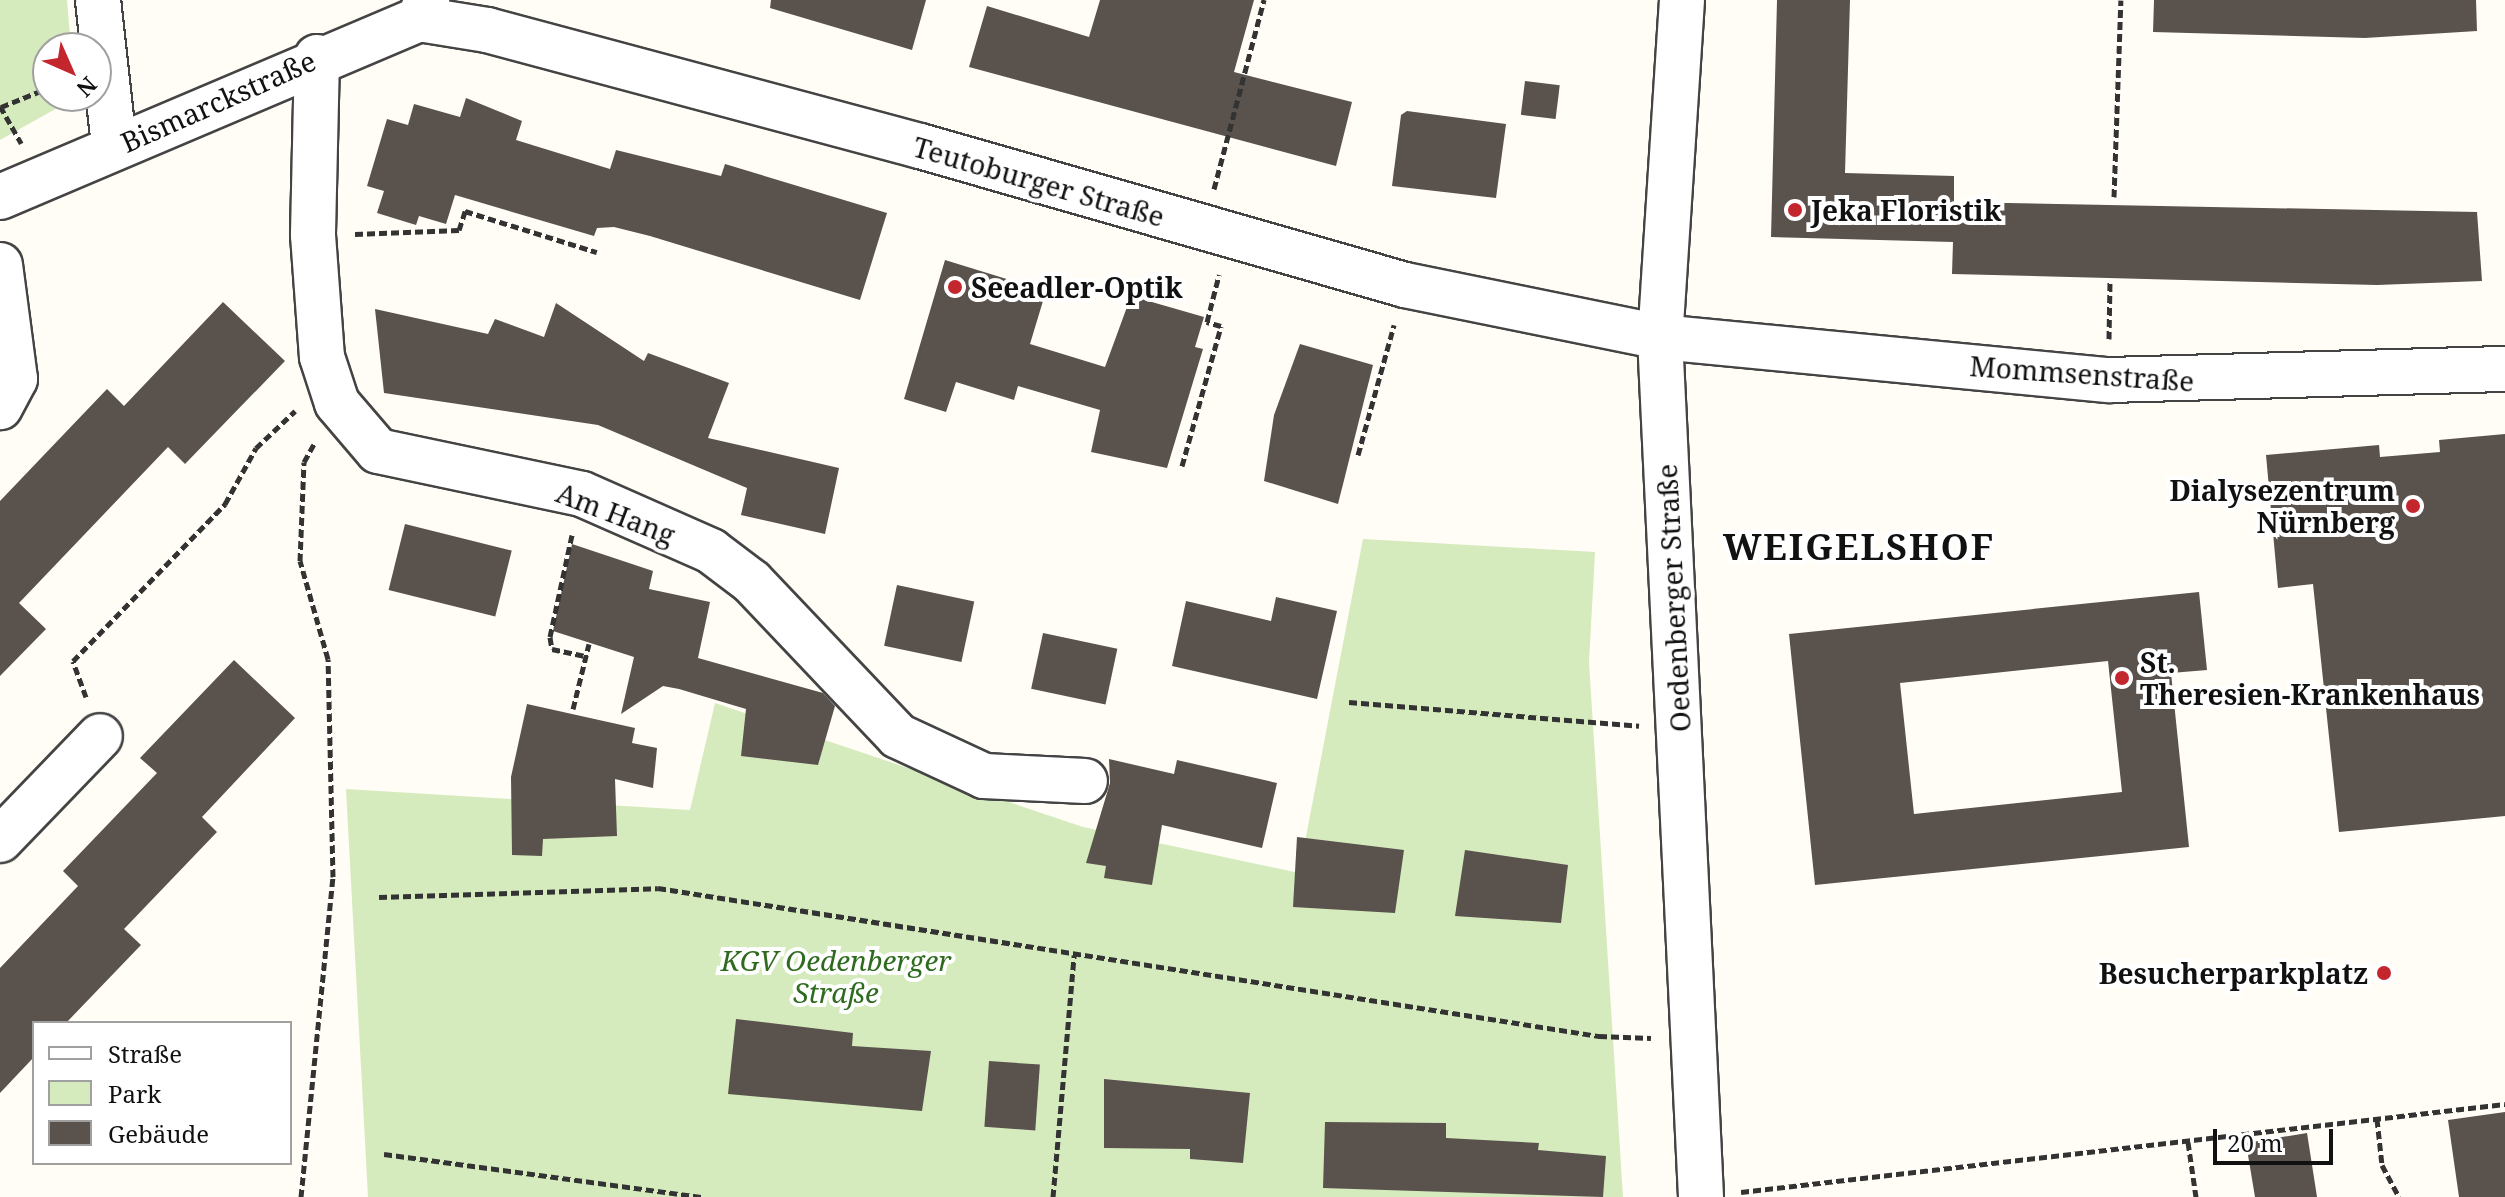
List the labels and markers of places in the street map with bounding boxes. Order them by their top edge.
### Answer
place label: Jeka Floristik [1811,193,2001,227]
marker: Jeka Floristik [1786,201,1804,219]
place label: Seeadler-Optik [971,270,1183,304]
marker: Seeadler-Optik [946,278,964,296]
place label: Dialysezentrum Nürnberg [2170,473,2395,539]
marker: Dialysezentrum Nürnberg [2402,495,2424,517]
place label: St. Theresien-Krankenhaus [2140,645,2480,711]
marker: St. Theresien-Krankenhaus [2111,667,2133,689]
place label: Besucherparkplatz [2099,956,2368,990]
marker: Besucherparkplatz [2375,964,2393,982]

